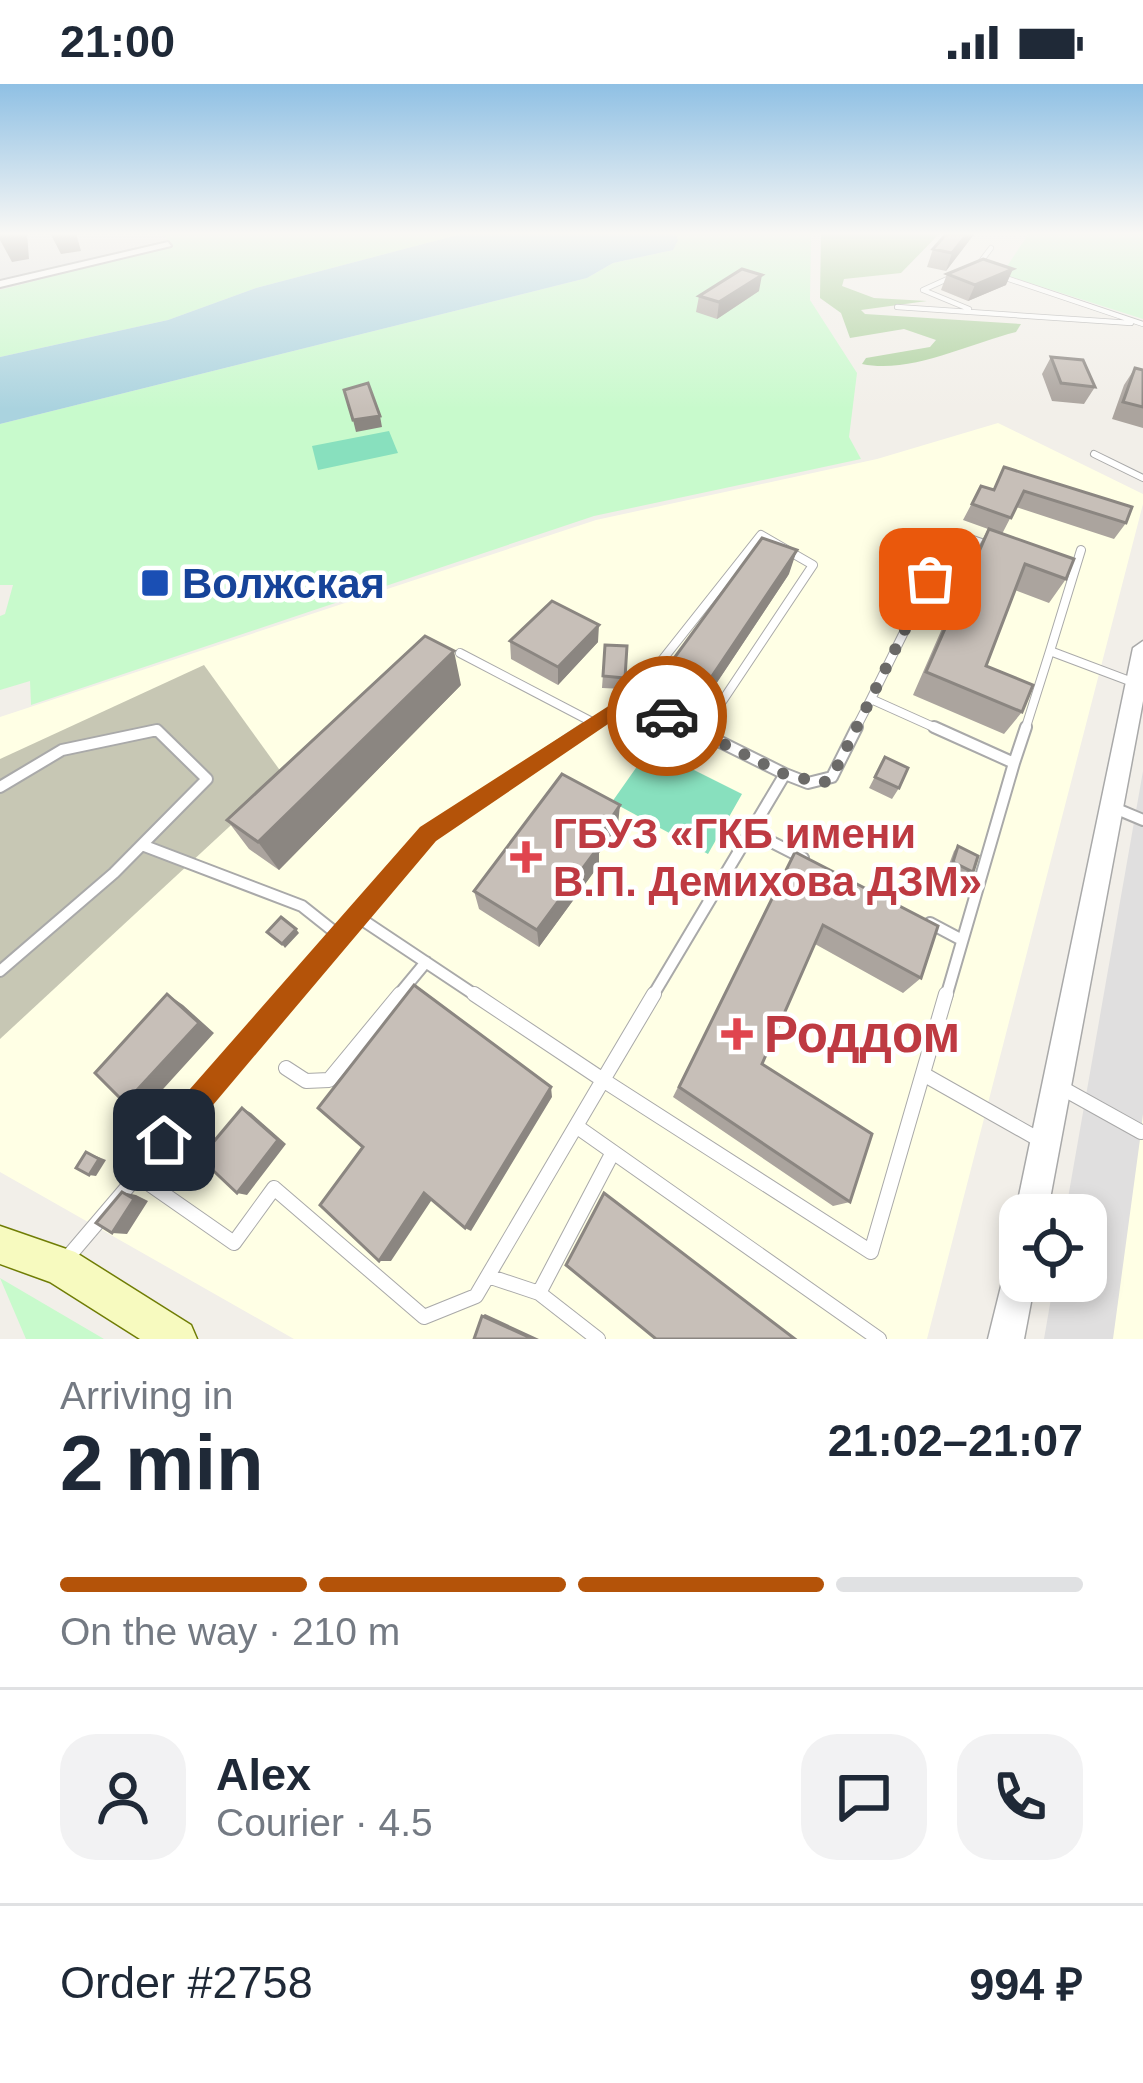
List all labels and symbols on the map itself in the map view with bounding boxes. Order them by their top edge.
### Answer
pin [879,528,981,630]
place label: Волжская [182,560,385,607]
marker: Волжская [139,567,171,599]
courier [607,656,727,776]
place label: ГБУЗ «ГКБ имени В.П. Демихова ДЗМ» [553,810,982,905]
marker: ГБУЗ «ГКБ имени В.П. Демихова ДЗМ» [510,841,542,873]
place label: Роддом [764,1006,960,1063]
marker: Роддом [721,1018,753,1050]
pin [113,1089,215,1191]

